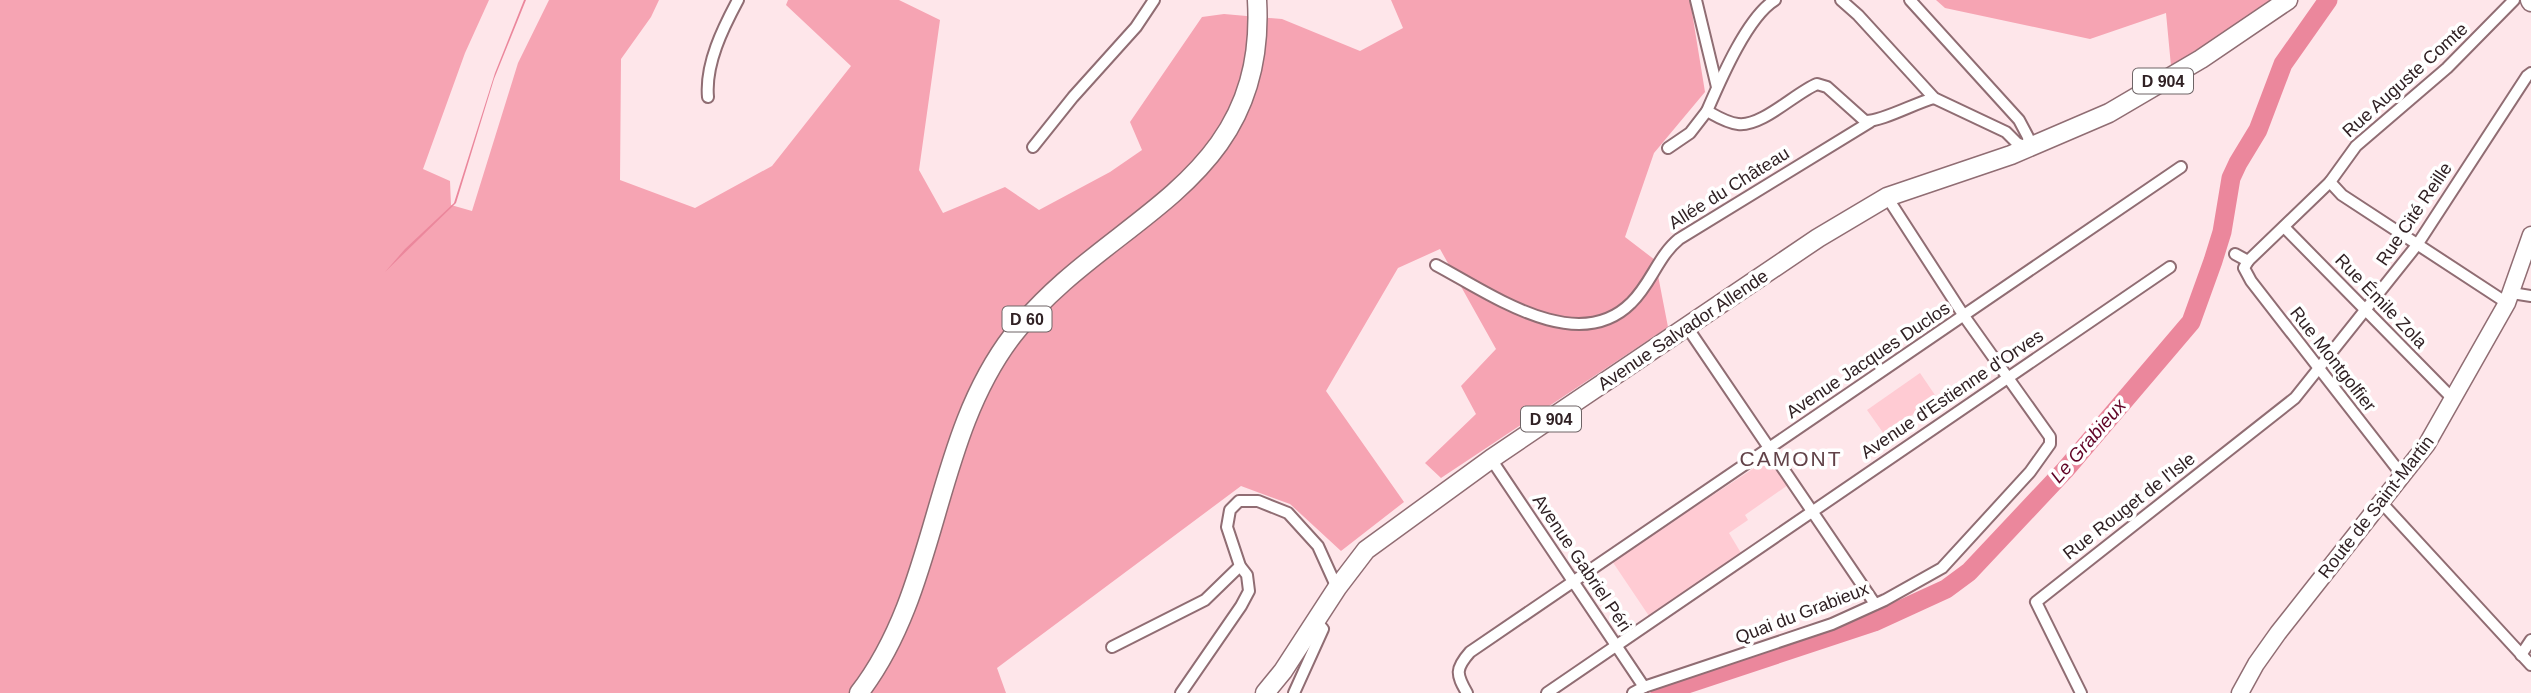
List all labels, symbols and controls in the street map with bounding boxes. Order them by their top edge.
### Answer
street label: Rue Auguste Comte [2338,19,2472,141]
road number: D 904 [2133,68,2193,94]
street label: Allée du Château [1665,143,1793,233]
street label: Rue Cité Reille [2372,159,2456,269]
street label: Rue Émile Zola [2331,250,2432,353]
street label: Avenue Salvador Allende [1594,266,1772,394]
street label: Avenue Jacques Duclos [1782,298,1954,422]
street label: Rue Montgolfier [2286,303,2380,415]
road number: D 60 [1002,306,1052,332]
street label: Avenue d'Estienne d'Orves [1857,325,2047,463]
water label: Le Grabieux [2046,394,2131,487]
road number: D 904 [1521,406,1581,432]
street label: Route de Saint-Martin [2314,432,2438,582]
district label: CAMONT [1740,447,1843,470]
street label: Rue Rouget de l'Isle [2059,448,2199,564]
street label: Avenue Gabriel Péri [1529,491,1635,635]
street label: Quai du Grabieux [1733,578,1871,648]

